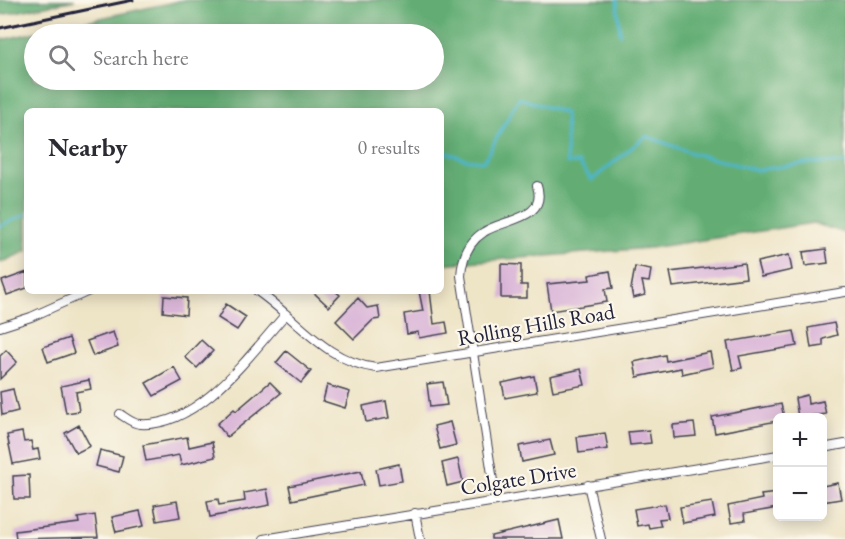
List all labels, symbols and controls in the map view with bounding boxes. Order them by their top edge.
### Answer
search box [24,24,444,90]
icon: search [45,41,78,74]
text: Search here [93,43,188,72]
text: Nearby [48,130,128,164]
text: 0 results [357,134,420,160]
street label: Rolling Hills Road [455,296,618,353]
map controls [773,413,827,521]
button: + [773,413,827,467]
street label: Colgate Drive [458,455,578,502]
button: − [773,467,827,521]

